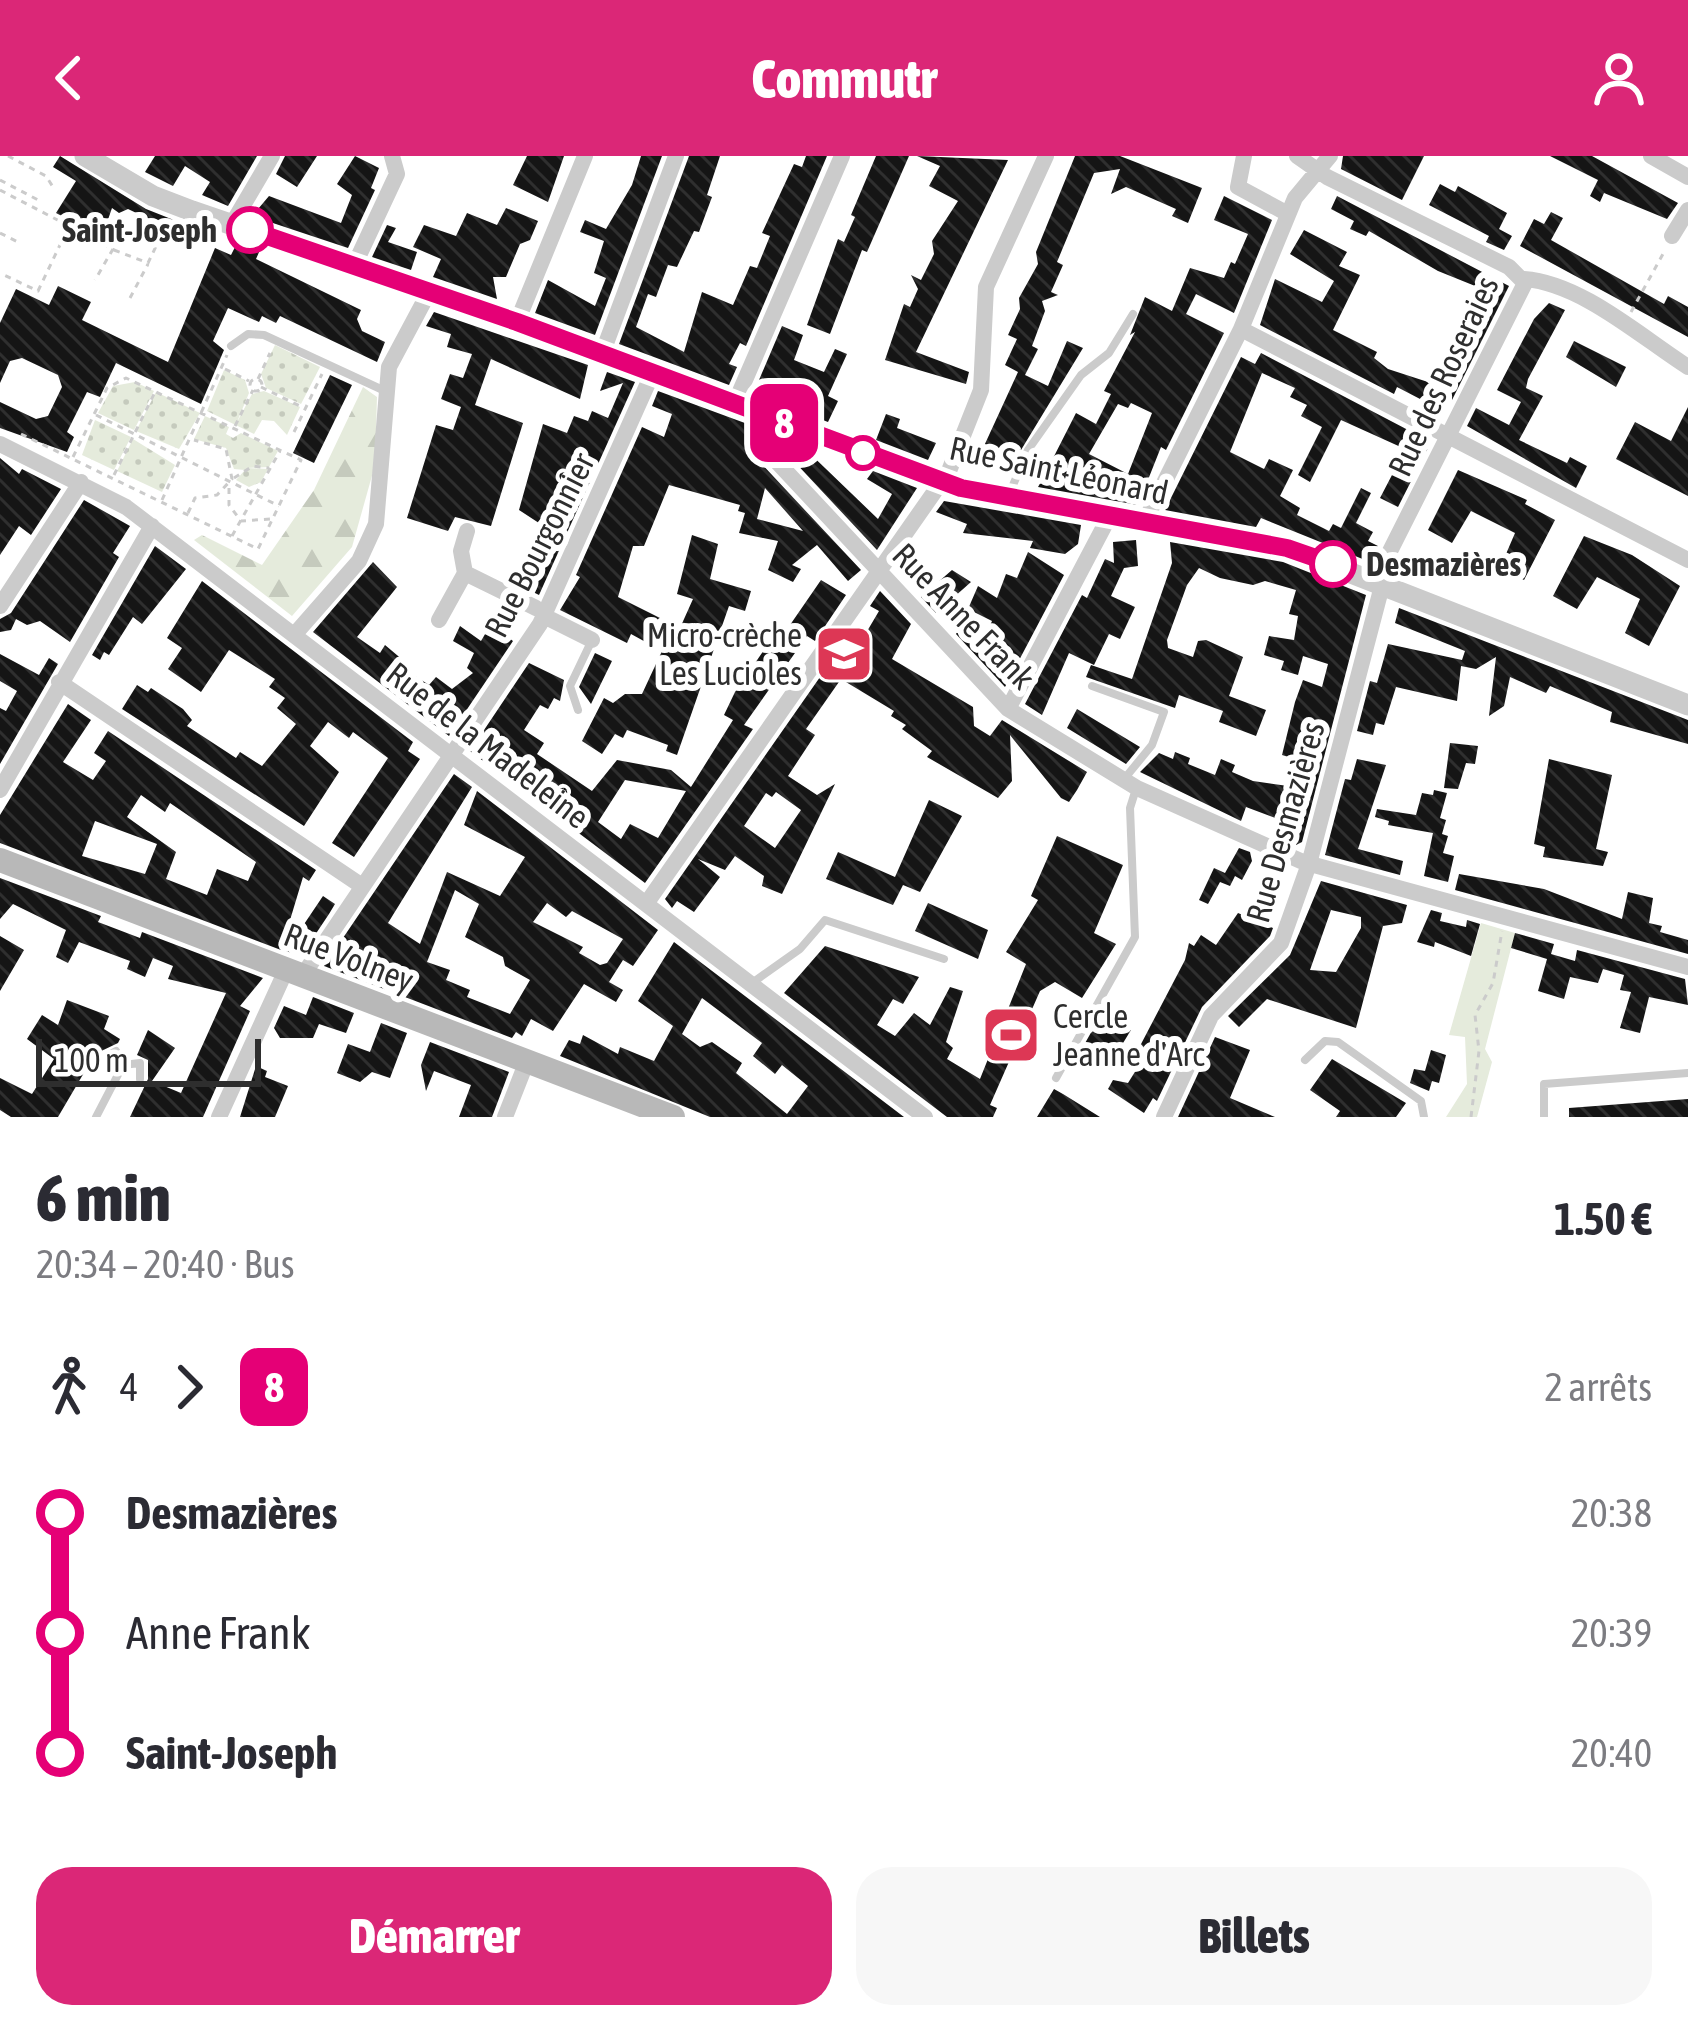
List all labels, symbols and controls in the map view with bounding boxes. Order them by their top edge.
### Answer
icon: back [36,45,102,111]
icon: person [1586,45,1652,111]
text: Commutr [751,48,937,109]
marker: Saint-Joseph [228,208,272,252]
place label: Saint-Joseph [62,211,217,249]
street label: Rue des Roseraies [1380,270,1506,482]
line badge: 8 [745,384,823,462]
text: 8 [774,399,794,447]
street label: Rue Saint-Léonard [946,428,1172,512]
unlabelled marker [847,437,879,469]
street label: Rue Bourgonnier [476,446,602,643]
street label: Rue Anne Frank [885,535,1043,697]
marker: Desmazières [1311,542,1355,586]
place label: Desmazières [1366,545,1521,583]
place label: Micro-crèche Les Lucioles [647,616,802,692]
school or university icon: Micro-crèche Les Lucioles [813,623,875,685]
street label: Rue de la Madeleine [379,654,597,836]
street label: Rue Desmazières [1238,717,1332,927]
street label: Rue Volney [279,915,419,999]
place label: Cercle Jeanne d'Arc [1053,997,1205,1073]
sports icon: Cercle Jeanne d'Arc [980,1004,1042,1066]
scale bar [36,1033,261,1086]
text: 100 m [54,1041,129,1079]
text: 6 min [36,1159,171,1235]
text: 1.50 € [1554,1193,1652,1245]
text: 20:34 – 20:40 · Bus [36,1242,295,1286]
icon: walk [36,1354,102,1420]
icon: forward [156,1354,222,1420]
text: 8 [264,1363,284,1411]
text: 4 [120,1365,138,1409]
text: 2 arrêts [1544,1365,1652,1409]
text: Desmazières [126,1487,337,1539]
text: 20:38 [1571,1491,1652,1535]
text: Anne Frank [126,1607,310,1659]
text: 20:39 [1571,1611,1652,1655]
text: Saint-Joseph [126,1727,337,1779]
text: 20:40 [1571,1731,1652,1775]
button: Démarrer [36,1867,832,2005]
button: Billets [856,1867,1652,2005]

